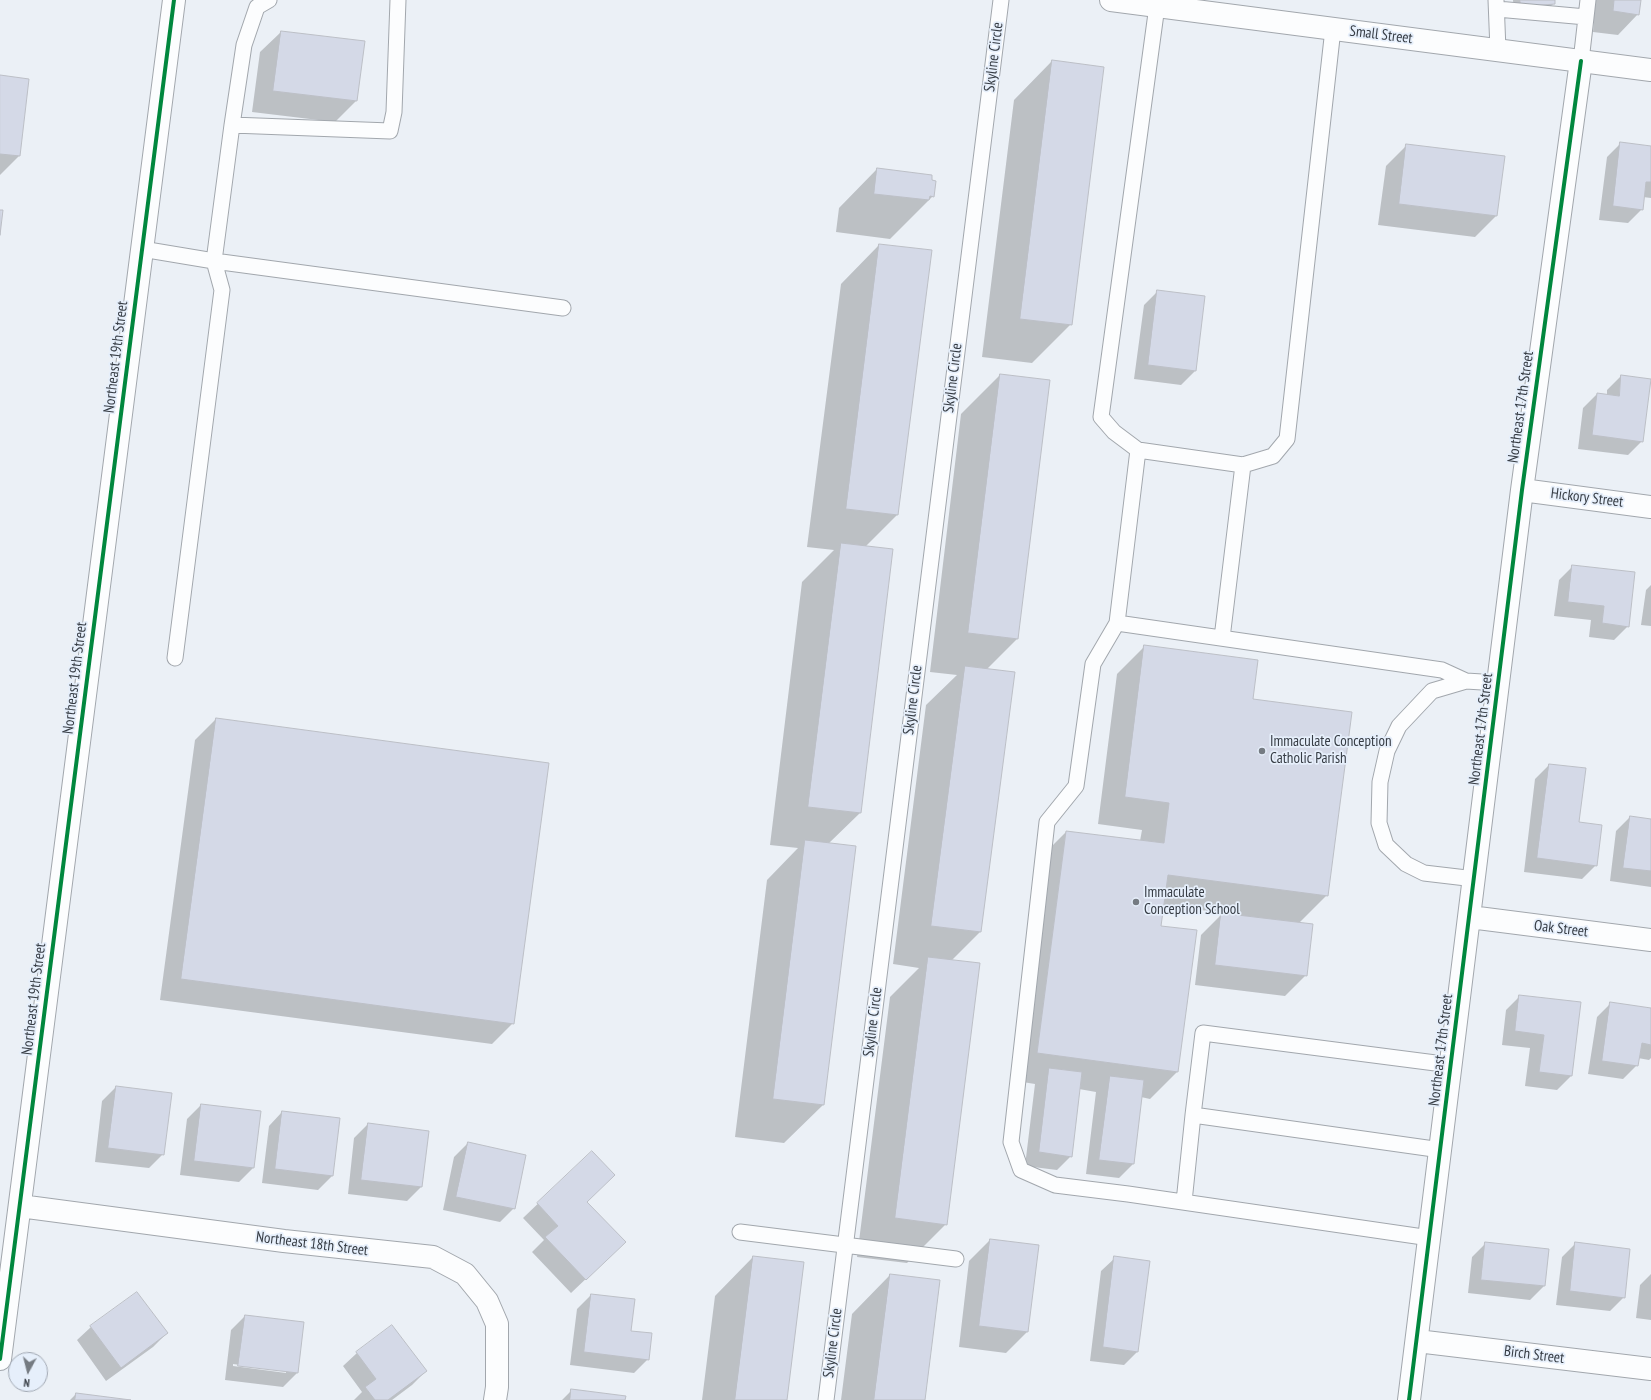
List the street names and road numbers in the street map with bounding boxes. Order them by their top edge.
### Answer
street label: Skyline Circle [981,21,1007,93]
street label: Small Street [1348,22,1414,48]
street label: Northeast 19th Street [100,300,132,414]
street label: Skyline Circle [940,342,966,414]
street label: Northeast 17th Street [1504,350,1538,464]
street label: Hickory Street [1550,485,1624,511]
street label: Northeast 19th Street [59,621,91,735]
street label: Skyline Circle [900,664,926,736]
street label: Northeast 17th Street [1465,672,1497,786]
street label: Oak Street [1533,917,1589,941]
street label: Northeast 19th Street [18,942,50,1056]
street label: Skyline Circle [860,986,886,1058]
street label: Northeast 17th Street [1425,993,1457,1107]
street label: Northeast 18th Street [255,1228,369,1260]
street label: Skyline Circle [820,1307,846,1379]
street label: Birch Street [1503,1342,1565,1368]

